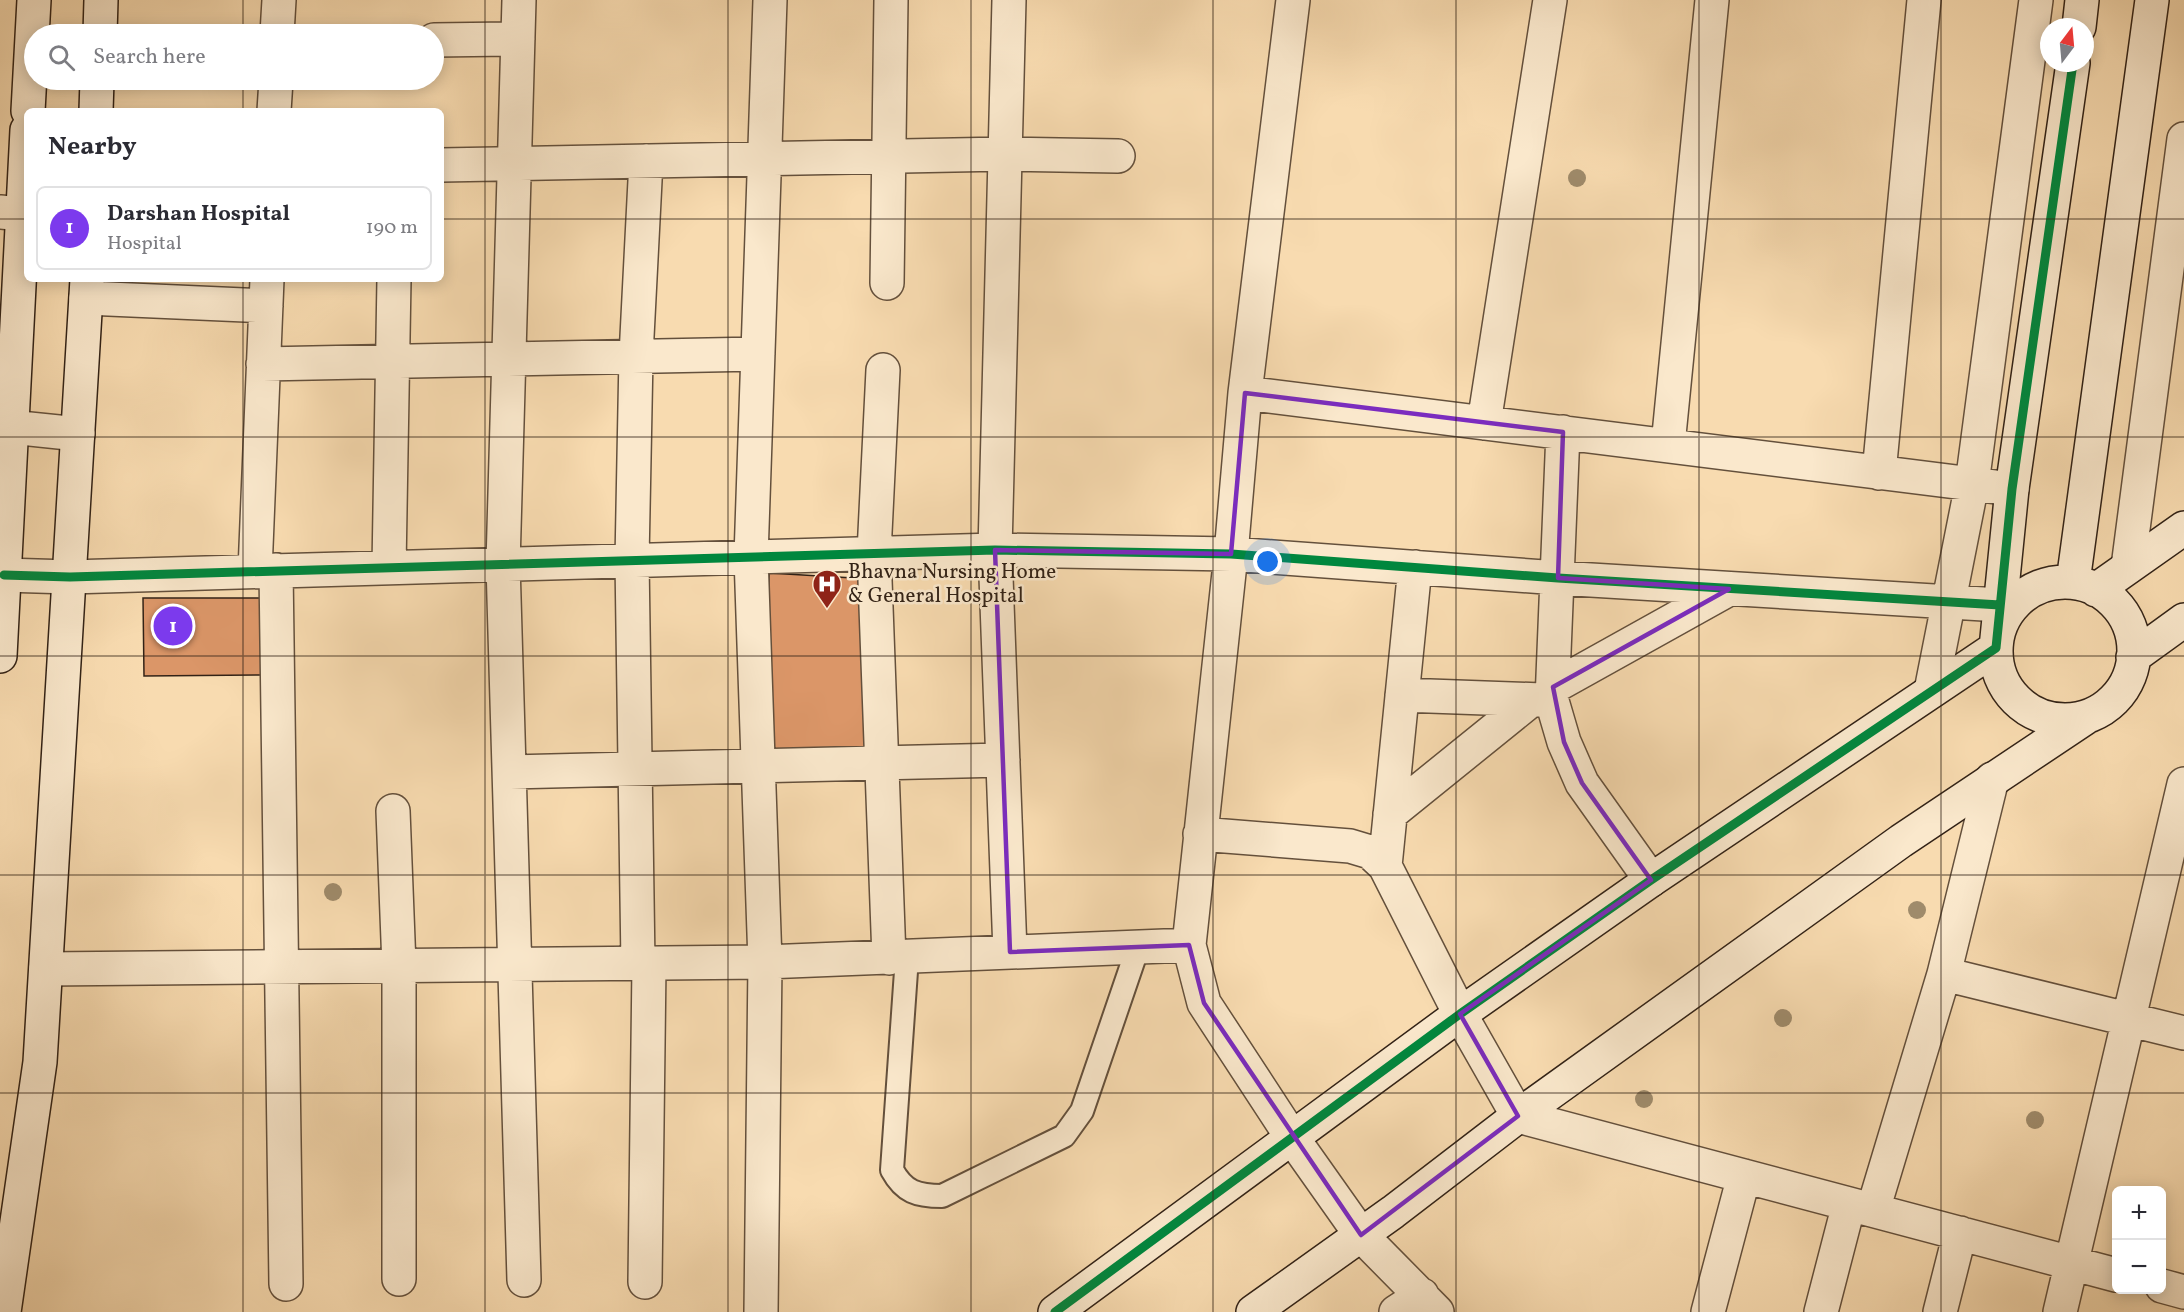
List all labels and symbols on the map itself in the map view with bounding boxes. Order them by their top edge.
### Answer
north arrow [2040,18,2094,72]
your location [1253,547,1282,576]
place label: Bhavna Nursing Home & General Hospital [848,558,1056,611]
hospital icon: Bhavna Nursing Home & General Hospital [811,568,843,610]
pin: 1 [154,604,192,648]

